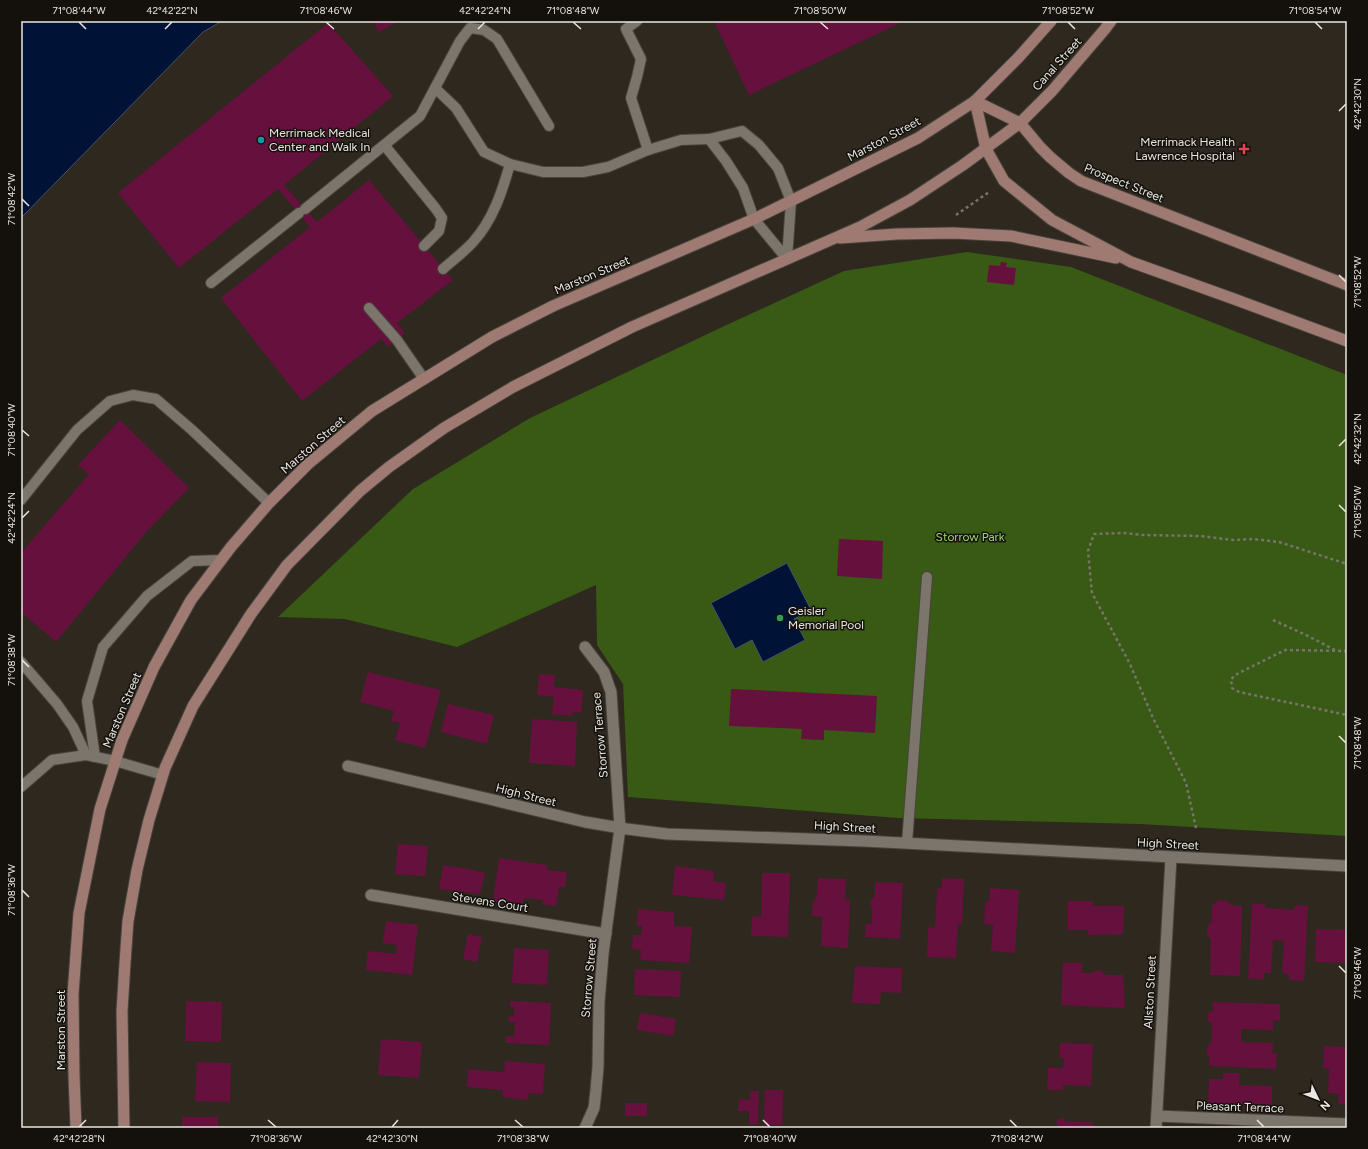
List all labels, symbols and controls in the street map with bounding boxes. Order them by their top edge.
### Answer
text: 71°08'44"W [53,4,106,17]
text: 42°42'22"N [146,4,198,17]
text: 71°08'46"W [300,4,353,17]
text: 42°42'24"N [459,4,511,17]
text: 71°08'48"W [547,4,600,17]
text: 71°08'50"W [794,4,847,17]
text: 71°08'52"W [1042,4,1094,17]
text: 71°08'54"W [1289,4,1342,17]
street label: Canal Street [1029,34,1085,94]
text: 42°42'30"N [1351,78,1364,130]
street label: Marston Street [845,114,923,164]
place label: Merrimack Medical Center and Walk In [269,126,371,154]
marker: Merrimack Medical Center and Walk In [256,135,266,145]
place label: Merrimack Health Lawrence Hospital [1135,135,1235,163]
marker: Merrimack Health Lawrence Hospital [1238,143,1250,155]
street label: Prospect Street [1082,161,1166,206]
text: 71°08'42"W [5,172,18,225]
street label: Marston Street [552,253,632,297]
text: 71°08'52"W [1351,256,1364,308]
text: 71°08'40"W [5,403,18,457]
street label: Marston Street [278,413,348,477]
text: 42°42'32"N [1351,413,1364,465]
text: 71°08'50"W [1351,485,1364,538]
text: 42°42'24"N [5,492,18,544]
park label: Storrow Park [936,530,1005,544]
place label: Geisler Memorial Pool [788,604,864,632]
marker: Geisler Memorial Pool [775,613,785,623]
text: 71°08'38"W [5,634,18,686]
street label: Marston Street [100,670,144,750]
street label: Storrow Terrace [589,691,611,778]
text: 71°08'48"W [1351,716,1364,769]
street label: High Street [494,781,558,809]
street label: High Street [814,818,877,836]
street label: High Street [1137,835,1200,853]
text: 71°08'36"W [5,864,18,916]
street label: Stevens Court [451,889,530,915]
street label: Storrow Street [579,937,599,1018]
text: 71°08'46"W [1351,946,1364,999]
street label: Allston Street [1141,954,1159,1029]
street label: Marston Street [54,989,68,1070]
north arrow [1298,1079,1338,1119]
street label: Pleasant Terrace [1196,1098,1285,1116]
text: N [1317,1098,1333,1113]
text: 42°42'28"N [53,1132,105,1145]
text: 71°08'36"W [250,1132,302,1145]
text: 42°42'30"N [366,1132,418,1145]
text: 71°08'38"W [497,1132,549,1145]
text: 71°08'40"W [743,1132,797,1145]
text: 71°08'42"W [991,1132,1044,1145]
text: 71°08'44"W [1238,1132,1291,1145]

